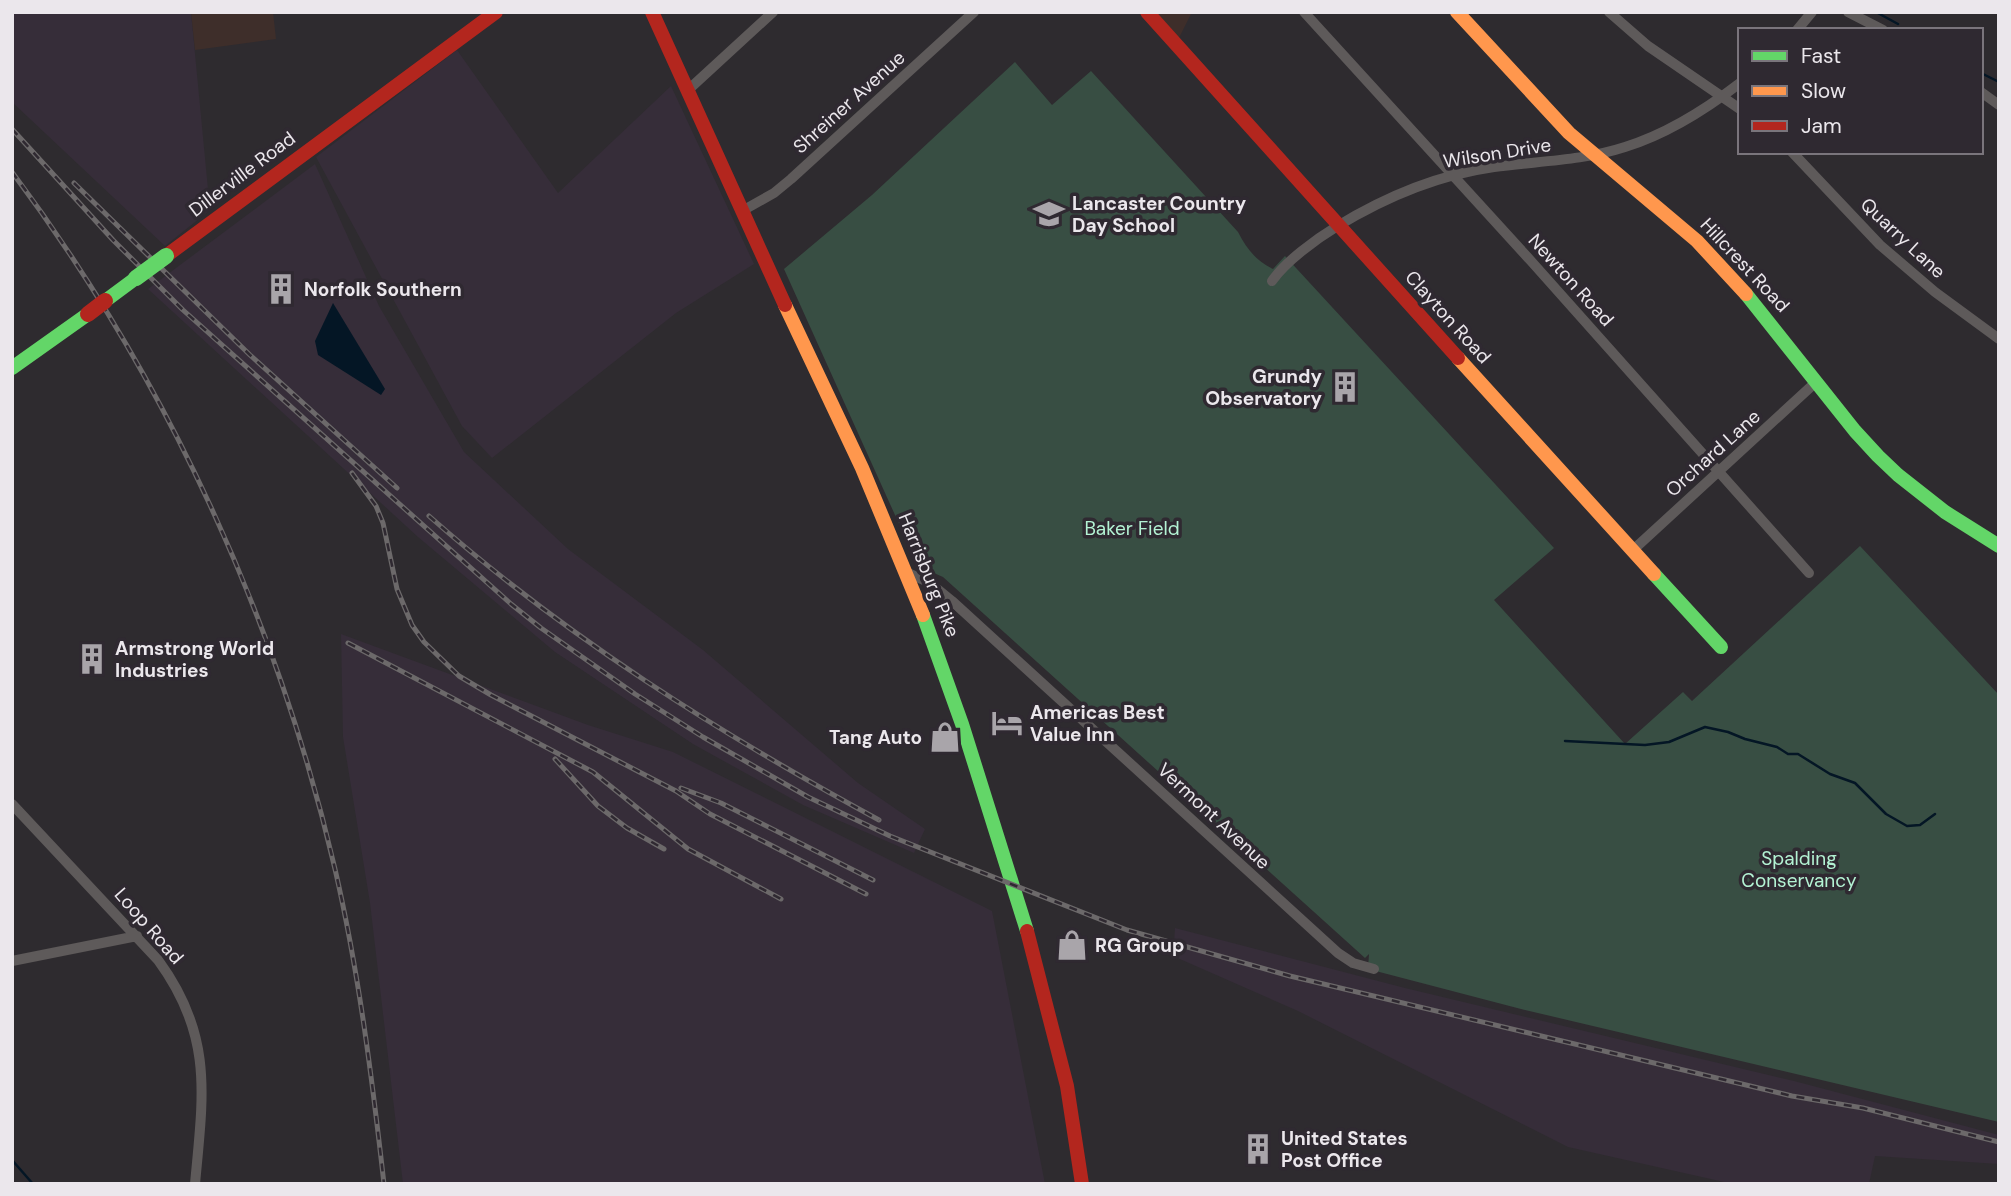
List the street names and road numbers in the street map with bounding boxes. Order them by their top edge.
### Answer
street label: Shreiner Avenue [788,45,910,159]
street label: Dillerville Road [184,126,300,222]
street label: Wilson Drive [1441,132,1553,174]
street label: Quarry Lane [1855,192,1951,284]
street label: Hillcrest Road [1695,213,1795,317]
street label: Newton Road [1523,228,1619,332]
street label: Clayton Road [1400,265,1496,369]
street label: Orchard Lane [1660,404,1766,502]
street label: Harrisburg Pike [893,509,965,641]
street label: Vermont Avenue [1152,757,1276,875]
street label: Loop Road [109,883,189,969]

